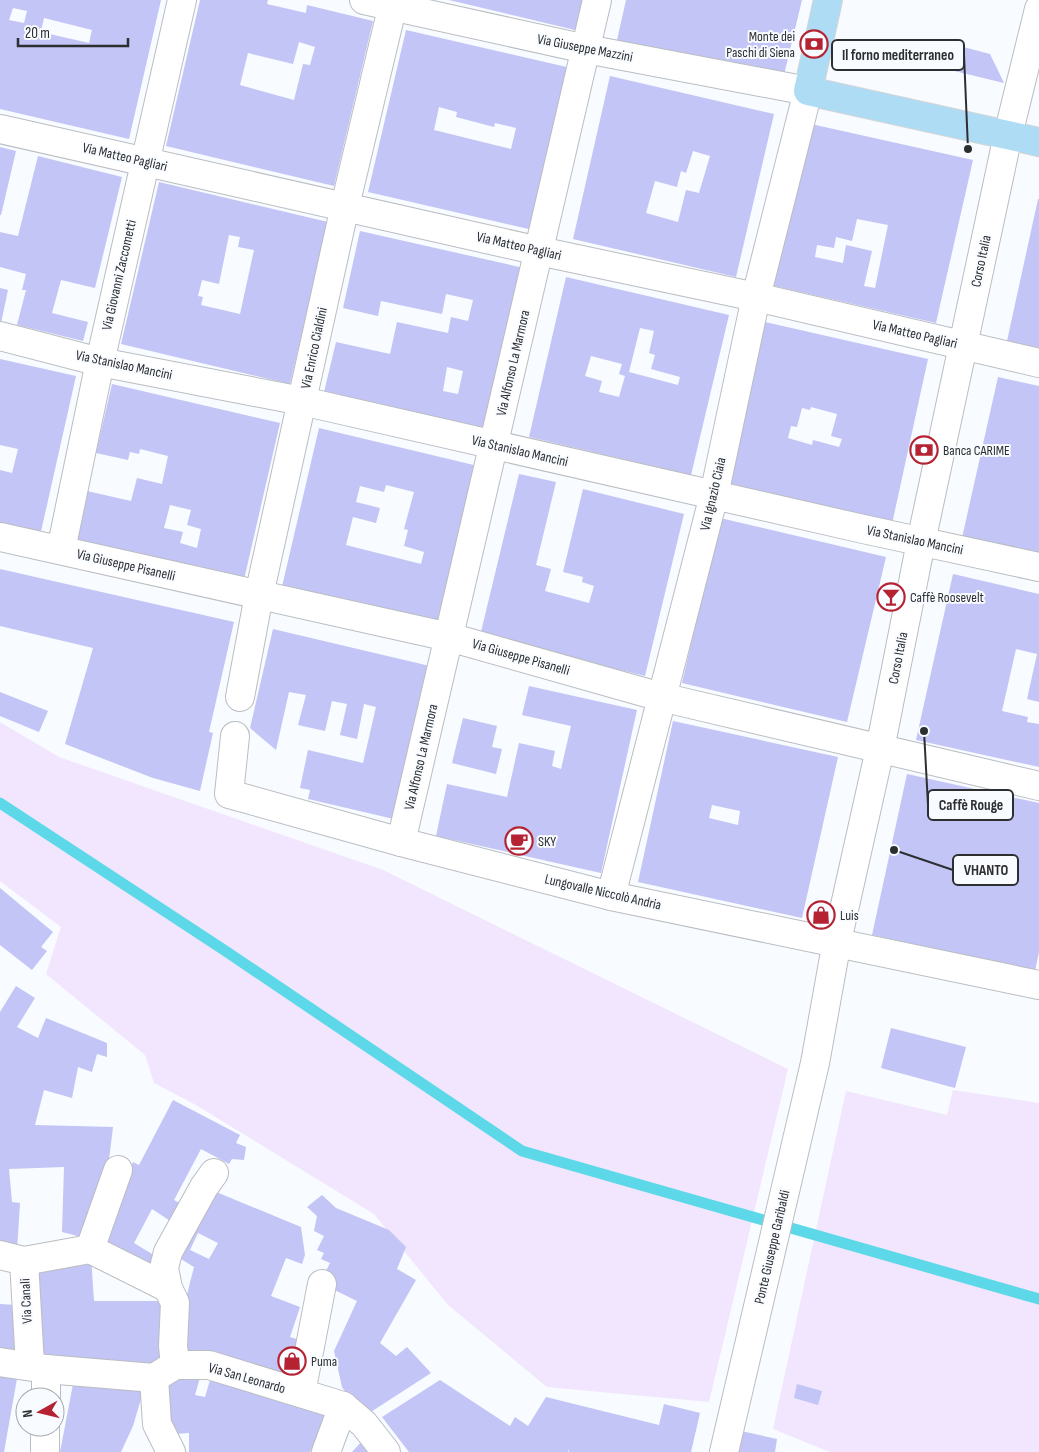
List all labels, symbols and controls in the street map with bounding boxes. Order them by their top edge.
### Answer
scale bar [18,15,128,47]
text: 20 m [25,24,50,43]
place label: Monte dei Paschi di Siena [726,28,795,61]
bank icon: Monte dei Paschi di Siena [799,29,829,59]
street label: Via Giuseppe Mazzini [536,30,634,66]
callout: Il forno mediterraneo [832,40,964,70]
text: Il forno mediterraneo [842,46,954,65]
street label: Via Matteo Pagliari [81,139,169,175]
street label: Via Giovanni Zaccometti [98,218,140,332]
street label: Via Matteo Pagliari [475,228,563,264]
street label: Corso Italia [967,233,995,289]
street label: Via Enrico Cialdini [297,306,331,390]
street label: Via Alfonso La Marmora [493,308,533,418]
street label: Via Matteo Pagliari [871,316,959,352]
street label: Via Stanislao Mancini [74,346,174,384]
street label: Via Stanislao Mancini [470,432,570,470]
bank icon: Banca CARIME [909,435,939,465]
place label: Banca CARIME [943,442,1010,459]
street label: Via Ignazio Ciaia [696,456,730,532]
street label: Via Stanislao Mancini [865,521,965,559]
street label: Via Giuseppe Pisanelli [75,545,177,585]
bar icon: Caffè Roosevelt [876,582,906,612]
place label: Caffè Roosevelt [910,589,984,606]
street label: Corso Italia [885,631,911,685]
street label: Via Giuseppe Pisanelli [470,635,572,679]
street label: Via Alfonso La Marmora [401,702,441,812]
callout: Caffè Rouge [928,790,1013,820]
text: Caffè Rouge [939,796,1003,815]
cafe icon: SKY [504,826,534,856]
place label: SKY [538,833,556,850]
callout: VHANTO [953,855,1018,885]
text: VHANTO [964,861,1009,880]
street label: Lungovalle Niccolò Andria [543,870,663,914]
shop icon: Luis [806,900,836,930]
place label: Luis [840,907,859,924]
street label: Ponte Giuseppe Garibaldi [751,1188,793,1306]
street label: Via Canali [16,1278,36,1324]
shop icon: Puma [277,1346,307,1376]
place label: Puma [311,1353,337,1370]
street label: Via San Leonardo [206,1359,288,1397]
north arrow [15,1387,65,1437]
text: N [19,1409,37,1419]

